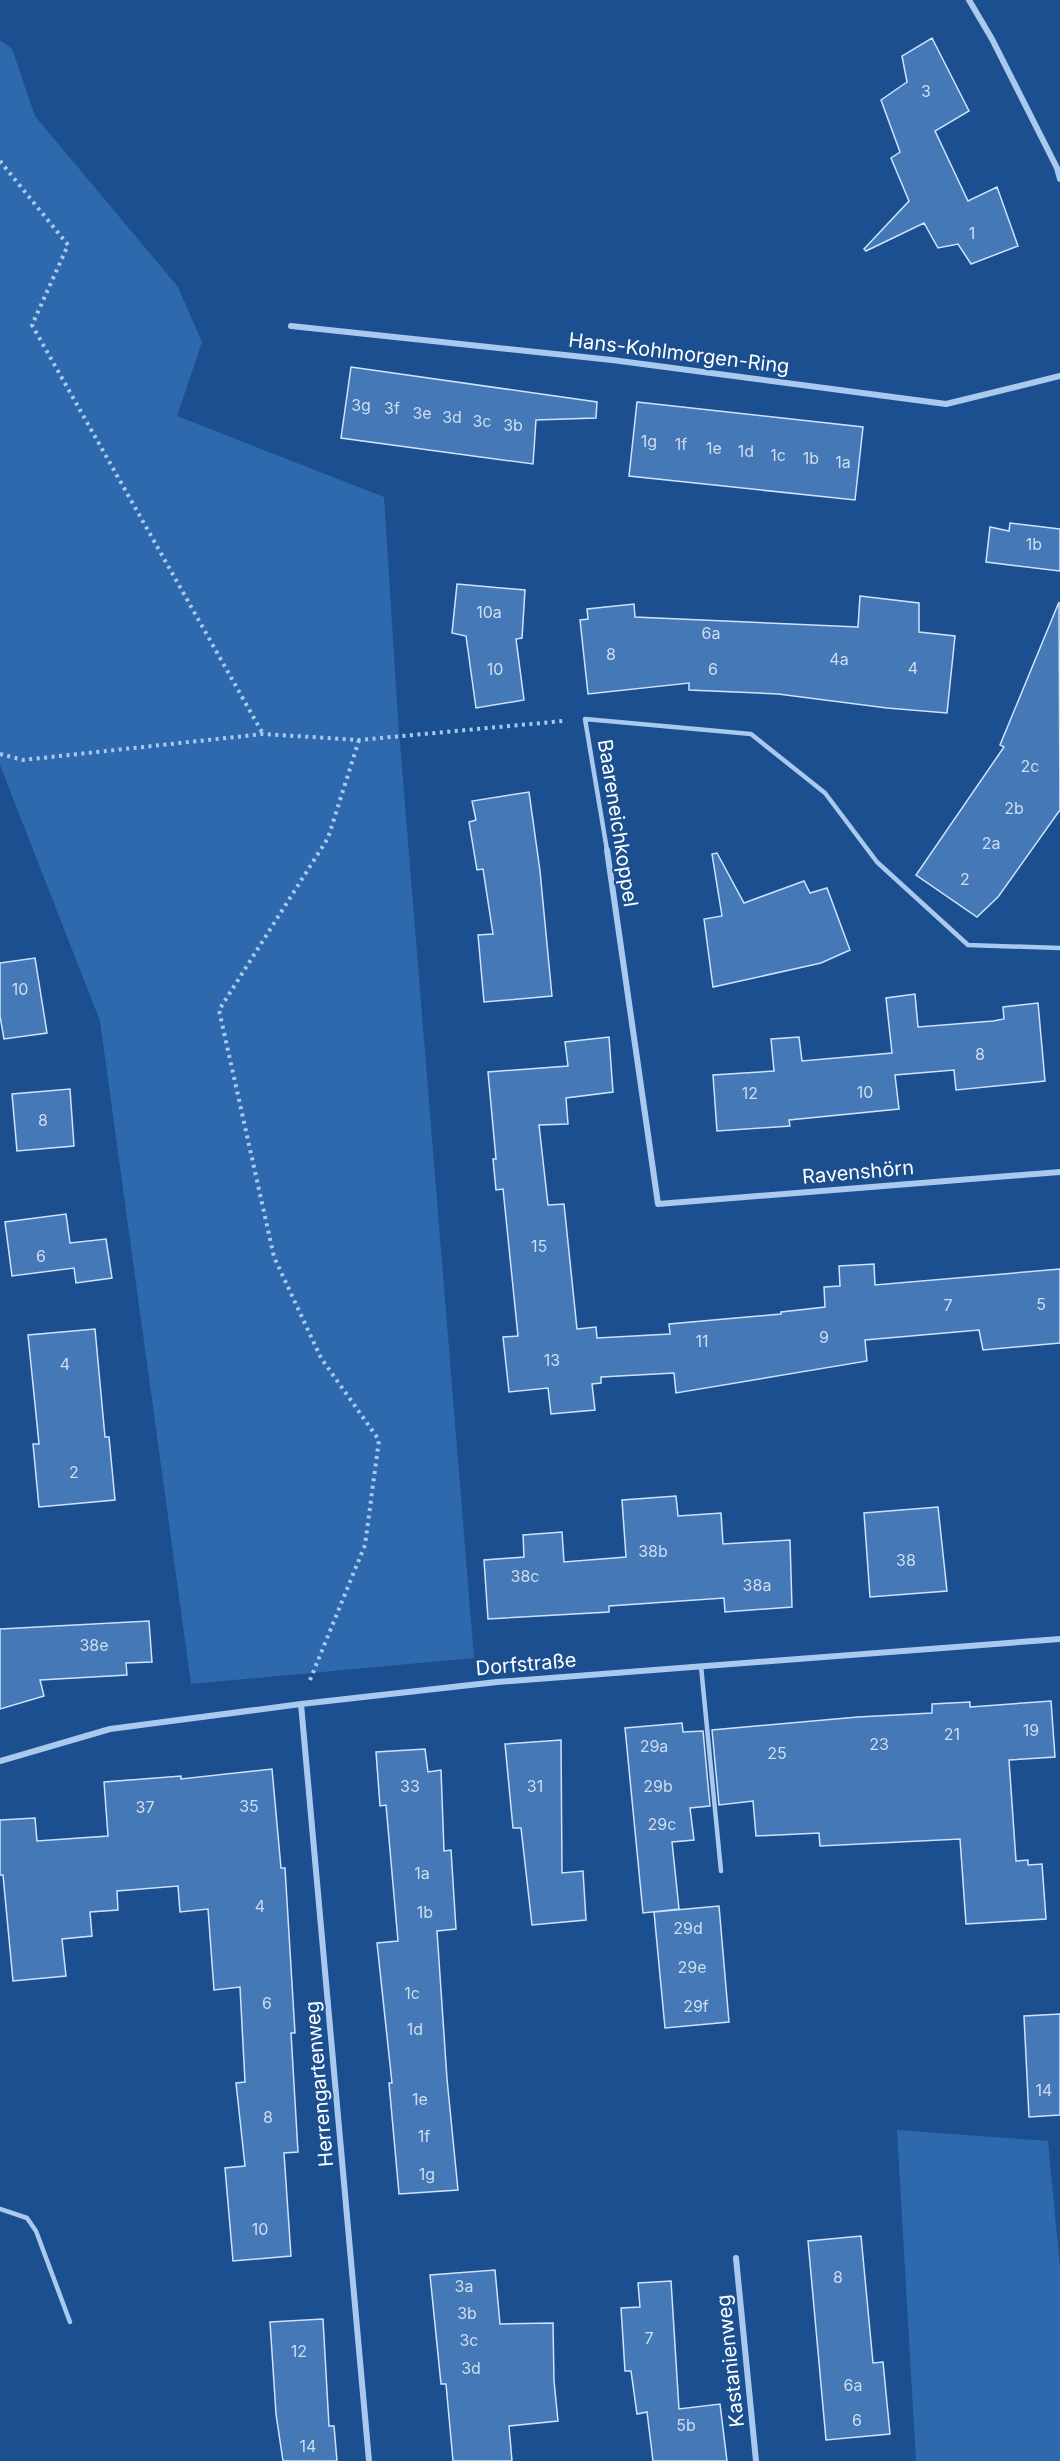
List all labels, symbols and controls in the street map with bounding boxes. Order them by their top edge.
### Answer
house number: 3 [921,81,931,101]
house number: 1 [969,223,975,243]
street label: Hans-Kohlmorgen-Ring [567,328,791,378]
house number: 3g [351,395,371,415]
house number: 3f [384,398,400,418]
house number: 3e [412,403,432,423]
house number: 3d [442,407,462,427]
house number: 3c [472,411,492,431]
house number: 3b [503,415,523,435]
house number: 1g [641,431,657,451]
house number: 1f [675,434,687,454]
house number: 1e [706,438,722,458]
house number: 1d [738,441,754,461]
house number: 1c [770,445,786,465]
house number: 1b [803,448,819,468]
house number: 1a [835,452,851,472]
house number: 1b [1026,534,1042,554]
house number: 10a [476,602,502,622]
house number: 6a [702,623,720,643]
house number: 8 [606,644,616,664]
house number: 4a [829,649,849,669]
house number: 4 [908,658,918,678]
house number: 10 [487,659,503,679]
house number: 6 [708,659,718,679]
street label: Baareneichkoppel [593,737,643,909]
house number: 2c [1021,756,1039,776]
house number: 2b [1004,798,1024,818]
house number: 2a [982,833,1000,853]
house number: 2 [960,869,970,889]
house number: 10 [12,979,28,999]
house number: 8 [975,1044,985,1064]
house number: 10 [857,1082,873,1102]
house number: 12 [742,1083,758,1103]
house number: 8 [38,1110,48,1130]
street label: Ravenshörn [801,1155,915,1189]
house number: 15 [531,1236,547,1256]
house number: 6 [36,1246,46,1266]
house number: 5 [1036,1294,1046,1314]
house number: 7 [943,1295,953,1315]
house number: 9 [819,1327,829,1347]
house number: 11 [695,1331,709,1351]
house number: 13 [544,1350,560,1370]
house number: 4 [60,1354,70,1374]
house number: 2 [69,1462,79,1482]
house number: 38b [638,1541,668,1561]
house number: 38 [896,1550,916,1570]
house number: 38c [511,1566,539,1586]
house number: 38a [743,1575,771,1595]
house number: 38e [79,1635,109,1655]
street label: Dorfstraße [475,1648,577,1680]
house number: 19 [1023,1720,1039,1740]
house number: 21 [944,1724,960,1744]
house number: 23 [869,1734,889,1754]
house number: 29a [640,1736,668,1756]
house number: 25 [767,1743,787,1763]
house number: 33 [400,1776,420,1796]
house number: 31 [527,1776,543,1796]
house number: 29b [643,1776,673,1796]
house number: 35 [239,1796,259,1816]
house number: 37 [136,1797,154,1817]
house number: 29c [648,1814,676,1834]
house number: 1a [414,1863,430,1883]
house number: 4 [255,1896,265,1916]
house number: 1b [417,1902,433,1922]
house number: 29d [673,1918,703,1938]
house number: 29e [677,1957,707,1977]
house number: 1c [404,1983,420,2003]
house number: 6 [262,1993,272,2013]
house number: 29f [683,1996,709,2016]
street label: Herrengartenweg [300,2000,338,2168]
house number: 1d [407,2019,423,2039]
house number: 14 [1036,2080,1052,2100]
house number: 1e [412,2089,428,2109]
house number: 8 [263,2107,273,2127]
house number: 1f [418,2126,430,2146]
house number: 1g [419,2164,435,2184]
house number: 10 [252,2219,268,2239]
house number: 8 [833,2267,843,2287]
house number: 3a [455,2276,473,2296]
street label: Kastanienweg [711,2294,749,2428]
house number: 3b [457,2303,477,2323]
house number: 7 [644,2328,654,2348]
house number: 3c [459,2330,479,2350]
house number: 12 [291,2341,307,2361]
house number: 3d [461,2358,481,2378]
house number: 6a [844,2375,862,2395]
house number: 6 [852,2410,862,2430]
house number: 5b [676,2415,696,2435]
house number: 14 [300,2436,316,2456]

